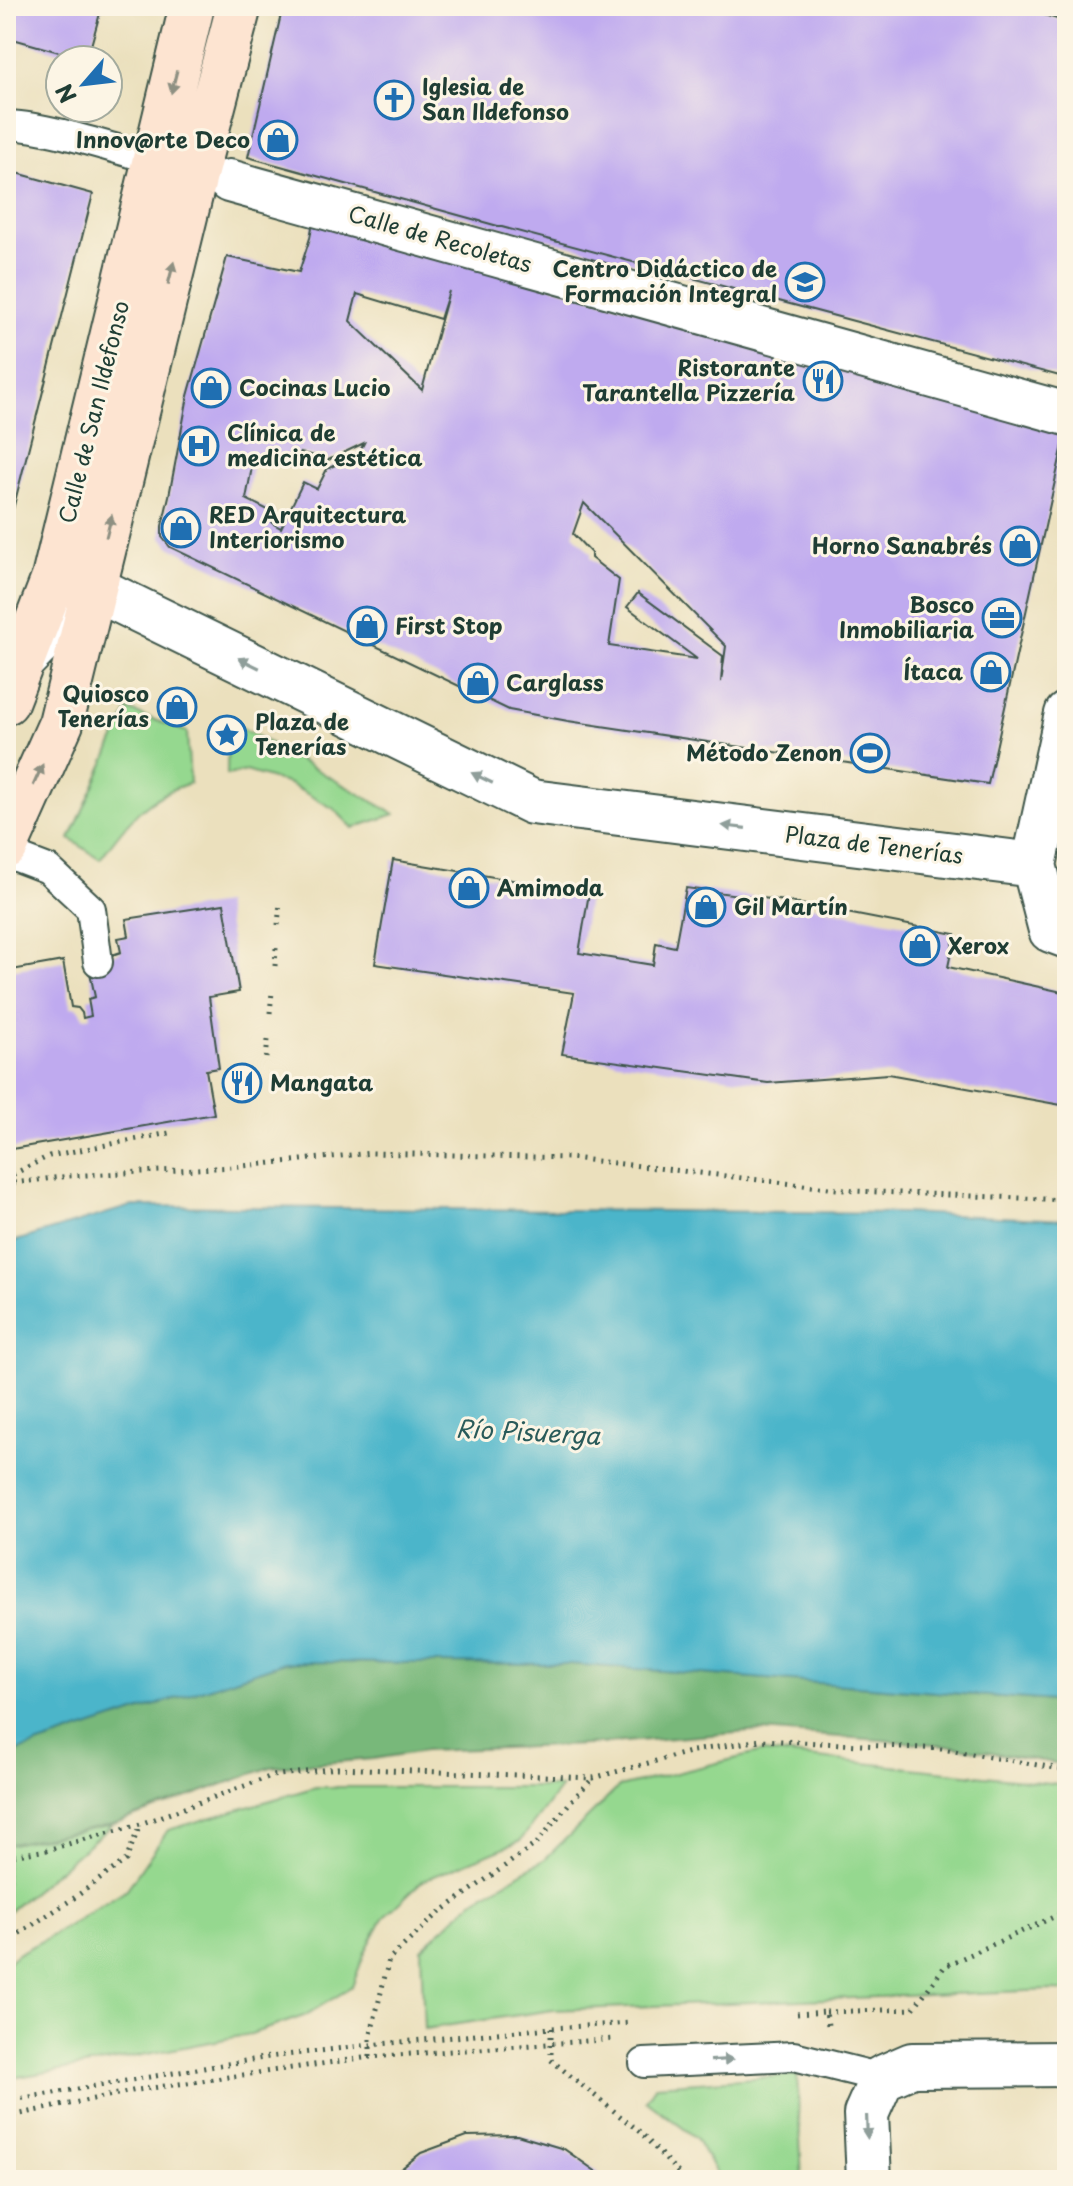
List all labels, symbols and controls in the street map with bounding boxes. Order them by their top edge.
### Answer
north arrow [44,44,124,124]
one-way arrow [167,69,179,94]
place label: Iglesia de San Ildefonso [422,69,569,127]
text: N [46,79,84,110]
church icon: Iglesia de San Ildefonso [373,79,415,121]
shop icon: Innov@rte Deco [257,119,299,161]
place label: Innov@rte Deco [76,122,250,155]
street label: Calle de Recoletas [345,196,536,280]
place label: Centro Didáctico de Formación Integral [552,251,777,309]
one-way arrow [165,261,177,286]
school or university icon: Centro Didáctico de Formación Integral [784,261,826,303]
street label: Calle de San Ildefonso [49,297,136,527]
place label: Ristorante Tarantella Pizzería [582,350,795,408]
restaurant icon: Ristorante Tarantella Pizzería [802,360,844,402]
shop icon: Cocinas Lucio [190,367,232,409]
place label: Cocinas Lucio [239,370,390,403]
place label: Clínica de medicina estética [227,415,423,473]
hospital icon: Clínica de medicina estética [178,425,220,467]
place label: RED Arquitectura Interiorismo [209,497,406,555]
shop icon: RED Arquitectura Interiorismo [160,507,202,549]
one-way arrow [104,513,116,538]
shop icon: Horno Sanabrés [999,525,1041,567]
place label: Horno Sanabrés [812,528,992,561]
place label: Bosco Inmobiliaria [839,587,975,645]
office icon: Bosco Inmobiliaria [981,597,1023,639]
shop icon: First Stop [346,605,388,647]
place label: First Stop [395,608,503,641]
shop icon: Ítaca [970,651,1012,693]
place label: Ítaca [903,654,964,687]
one-way arrow [237,656,260,669]
shop icon: Carglass [457,662,499,704]
place label: Carglass [506,665,604,698]
place label: Quiosco Tenerías [57,676,149,734]
shop icon: Quiosco Tenerías [156,686,198,728]
place label: Plaza de Tenerías [255,704,349,762]
place icon: Plaza de Tenerías [206,714,248,756]
sports icon: Método Zenon [849,732,891,774]
place label: Método Zenon [686,735,842,768]
one-way arrow [31,763,44,787]
one-way arrow [470,771,493,784]
street label: Plaza de Tenerías [783,816,965,871]
one-way arrow [722,821,747,834]
shop icon: Amimoda [448,867,490,909]
place label: Amimoda [497,870,604,903]
shop icon: Gil Martín [685,886,727,928]
place label: Gil Martín [734,889,848,922]
shop icon: Xerox [899,925,941,967]
place label: Xerox [948,928,1009,961]
restaurant icon: Mangata [221,1062,263,1104]
place label: Mangata [270,1065,374,1098]
water label: Río Pisuerga [455,1409,602,1453]
one-way arrow [710,2053,735,2066]
one-way arrow [860,2115,873,2140]

